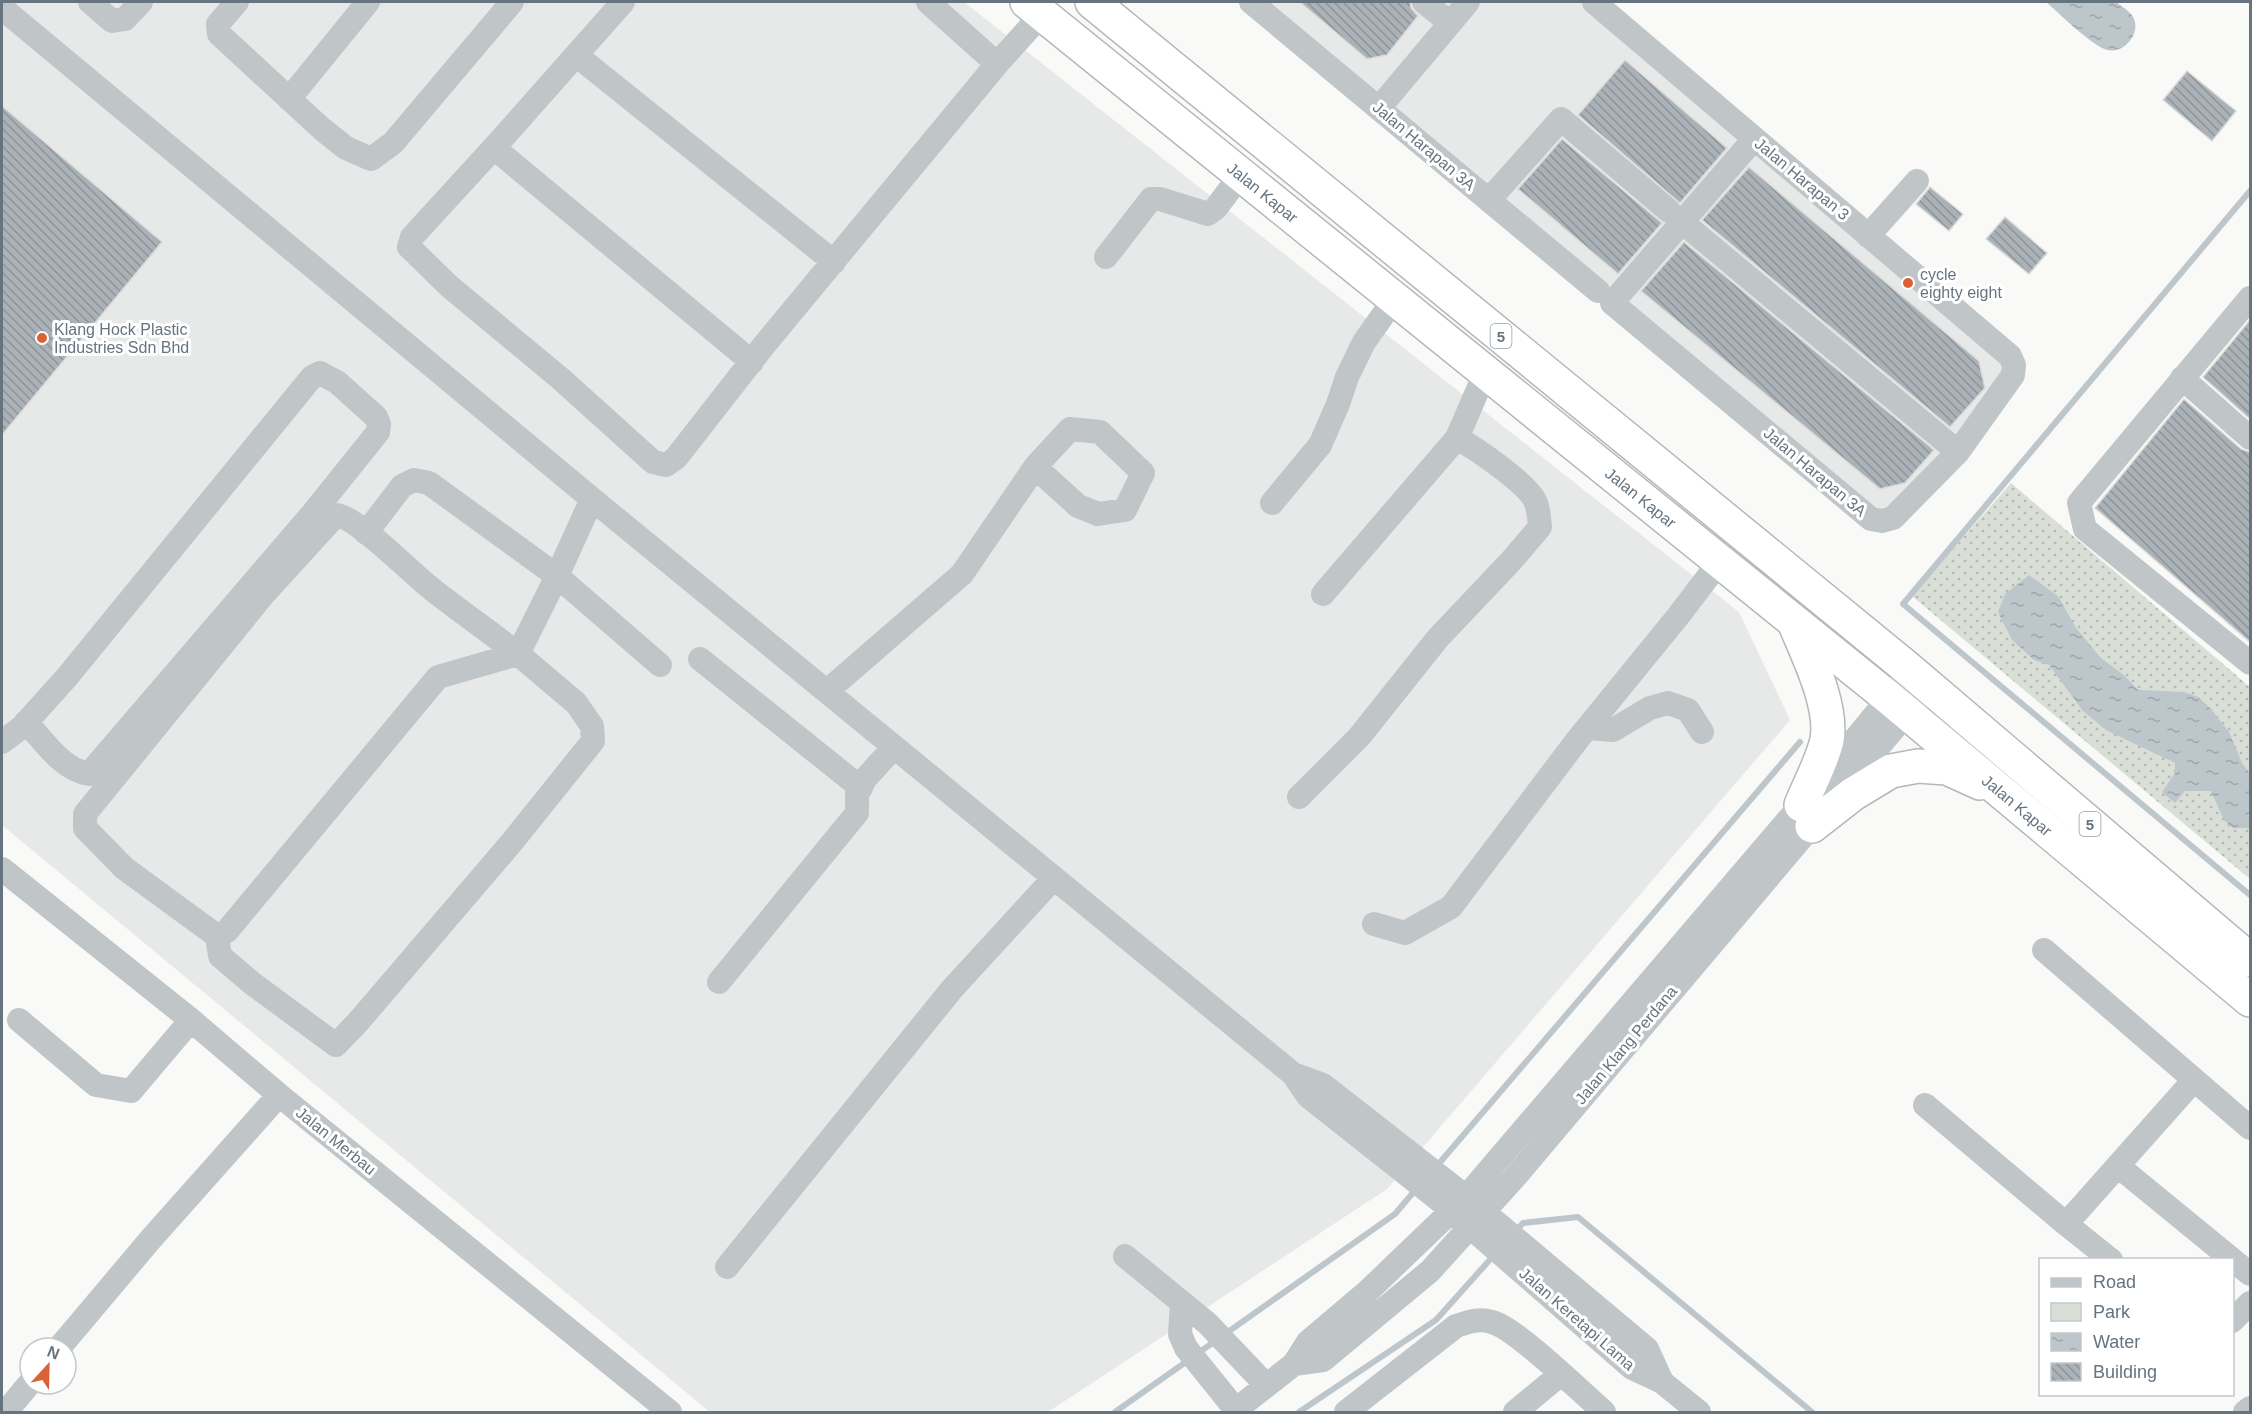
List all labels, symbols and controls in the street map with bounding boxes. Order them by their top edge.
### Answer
street label: Jalan Harapan 3A [1369,98,1479,194]
street label: Jalan Harapan 3 [1752,135,1853,223]
street label: Jalan Kapar [1224,159,1302,226]
place label: cycle eighty eight [1920,266,2002,301]
marker: cycle eighty eight [1901,276,1915,290]
place label: Klang Hock Plastic Industries Sdn Bhd [54,321,189,356]
road number: 5 [1490,324,1512,348]
marker: Klang Hock Plastic Industries Sdn Bhd [35,331,49,345]
street label: Jalan Harapan 3A [1760,424,1870,520]
street label: Jalan Kapar [1602,464,1680,532]
street label: Jalan Kapar [1979,771,2056,840]
road number: 5 [2080,812,2100,836]
street label: Jalan Klang Perdana [1572,983,1680,1107]
street label: Jalan Merbau [293,1104,379,1178]
legend [2039,1258,2234,1396]
street label: Jalan Keretapi Lama [1516,1264,1638,1374]
text: Road [2093,1272,2136,1292]
text: Park [2093,1302,2131,1322]
text: Water [2093,1332,2140,1352]
north arrow [18,1336,78,1396]
text: N [45,1343,62,1363]
text: Building [2093,1362,2157,1382]

